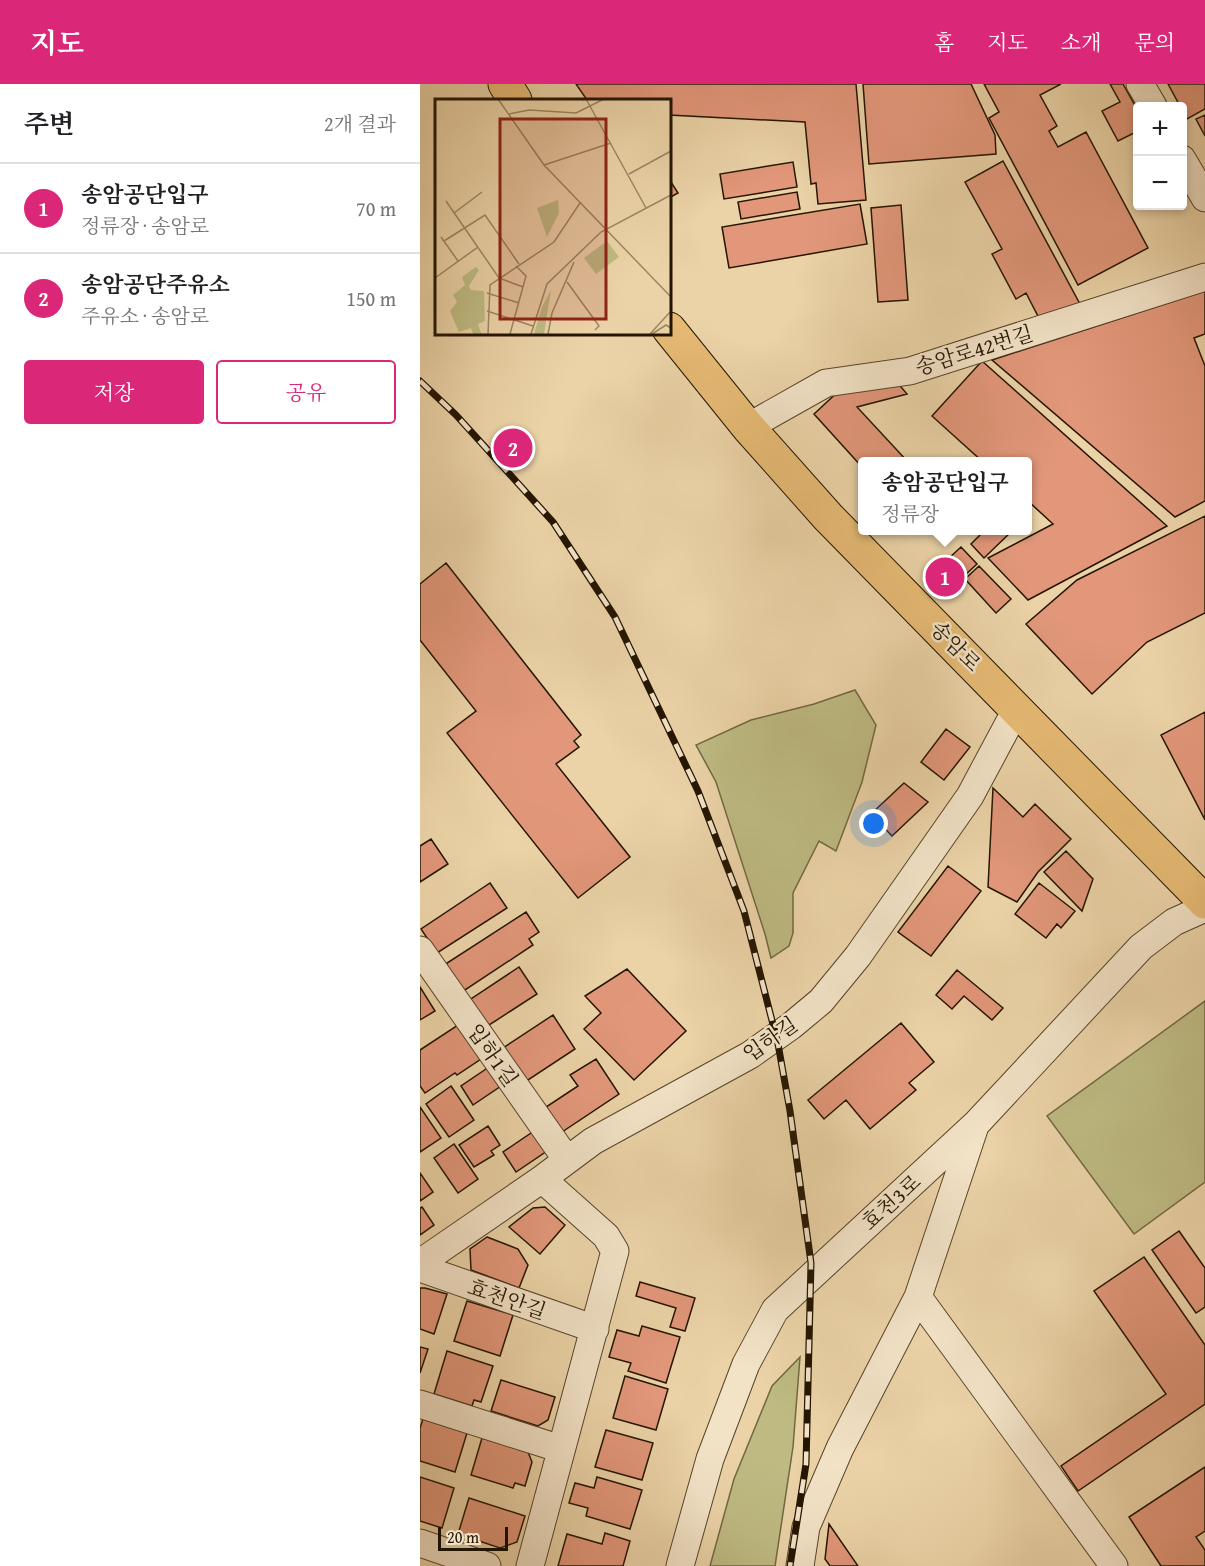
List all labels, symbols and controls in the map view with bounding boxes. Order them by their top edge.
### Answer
text: 지도 [30,22,84,63]
text: 홈 [934,27,954,58]
text: 지도 [987,27,1028,58]
text: 소개 [1061,27,1101,58]
text: 문의 [1134,27,1175,58]
inset map [435,99,670,334]
map controls [1133,102,1187,210]
button: + [1133,102,1187,156]
text: 주변 [24,104,74,143]
text: 2개 결과 [324,109,396,138]
button: − [1133,156,1187,210]
text: 송암공단입구 [81,178,209,210]
text: 1 [38,194,49,223]
text: 70 m [356,194,396,223]
text: 정류장 · 송암로 [81,211,209,240]
text: 송암공단주유소 [81,268,230,300]
text: 2 [38,284,49,313]
text: 150 m [346,284,396,313]
text: 주유소 · 송암로 [81,301,209,330]
street label: 송암로42번길 [911,317,1037,383]
button: 저장 [24,360,204,424]
button: 공유 [216,360,396,424]
pin: 2 [494,426,532,470]
popup [858,457,1032,535]
text: 송암공단입구 [881,466,1009,498]
text: 정류장 [881,499,939,528]
pin: 1 [926,554,964,600]
street label: 송암로 [924,614,988,678]
your location [859,809,888,838]
street label: 입하길 [736,1009,804,1069]
street label: 입하1길 [460,1017,526,1093]
street label: 효천3로 [854,1167,928,1237]
street label: 효천안길 [464,1271,550,1327]
scale bar [438,1524,508,1552]
text: 20 m [447,1525,479,1549]

